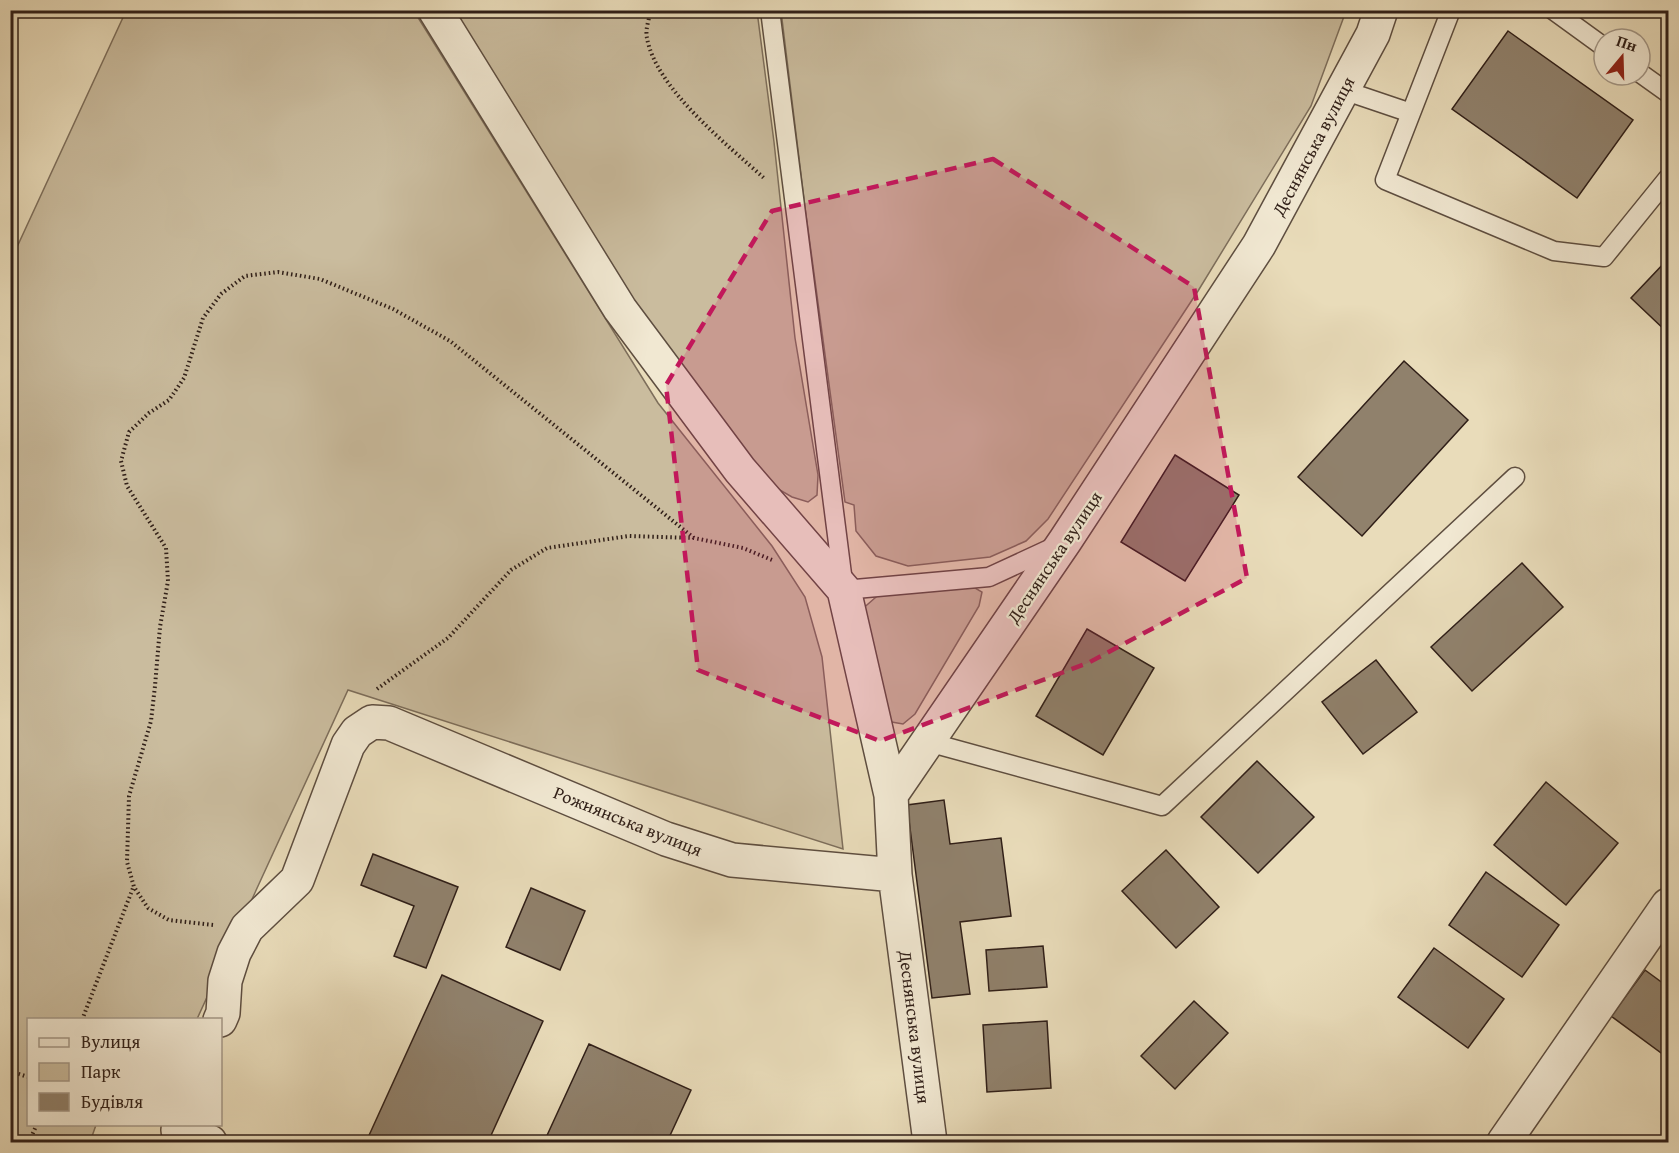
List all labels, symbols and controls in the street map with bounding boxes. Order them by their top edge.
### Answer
north arrow [1592,27,1652,87]
text: Пн [1613,28,1641,58]
street label: Деснянська вулиця [1264,72,1361,221]
street label: Деснянська вулиця [999,485,1108,629]
street label: Рожнянська вулиця [550,779,706,863]
street label: Деснянська вулиця [892,948,938,1105]
legend [27,1018,222,1126]
text: Вулиця [81,1028,140,1055]
text: Парк [81,1058,121,1085]
text: Будівля [81,1088,143,1115]

